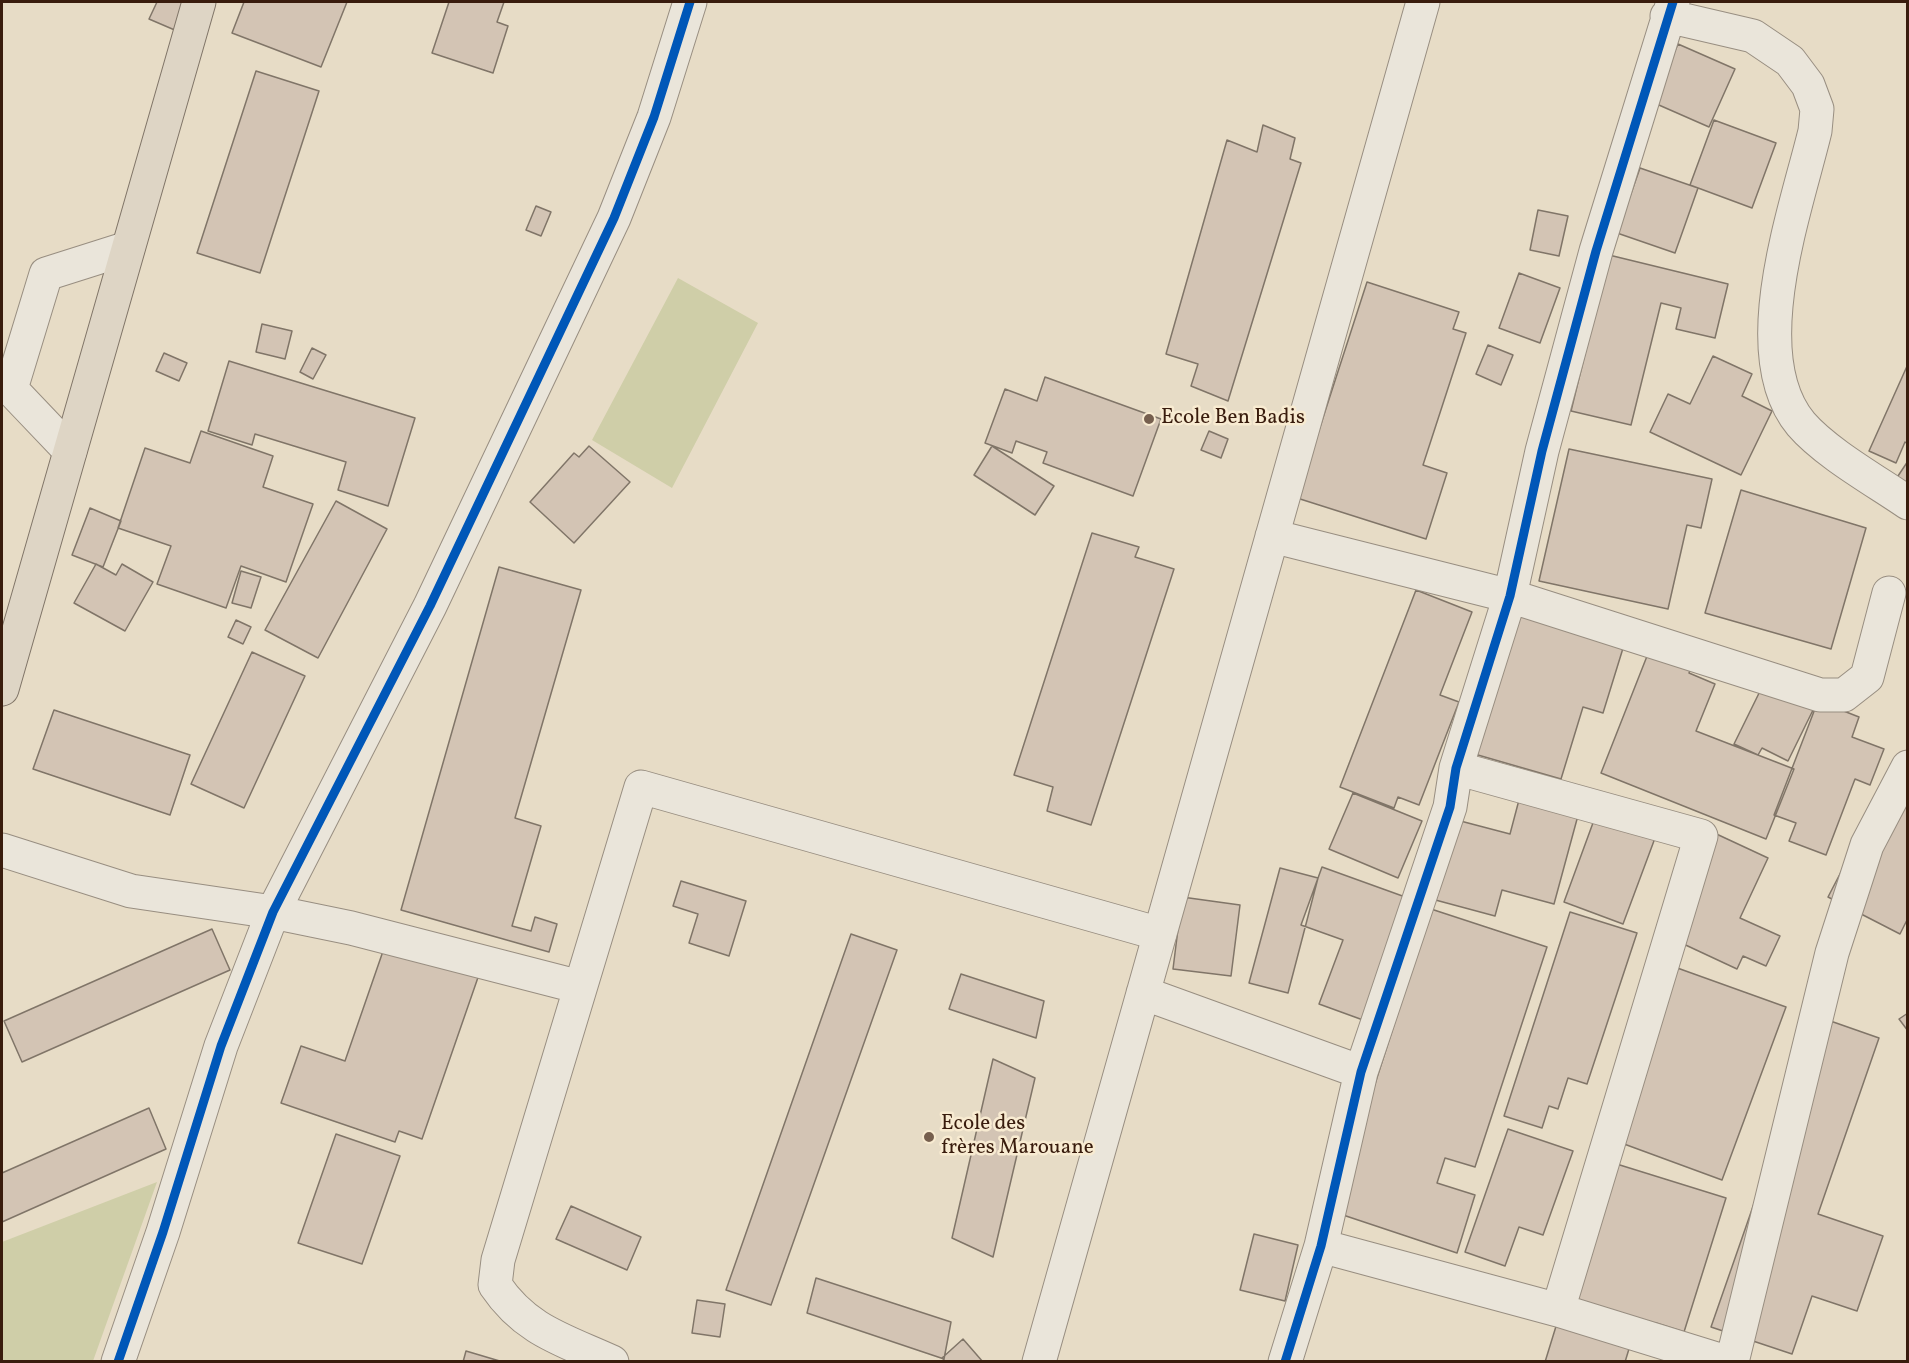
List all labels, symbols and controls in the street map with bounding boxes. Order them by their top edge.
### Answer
place label: Ecole Ben Badis [1161,406,1305,432]
marker: Ecole Ben Badis [1142,412,1156,426]
place label: Ecole des frères Marouane [941,1112,1094,1162]
marker: Ecole des frères Marouane [922,1130,936,1144]

